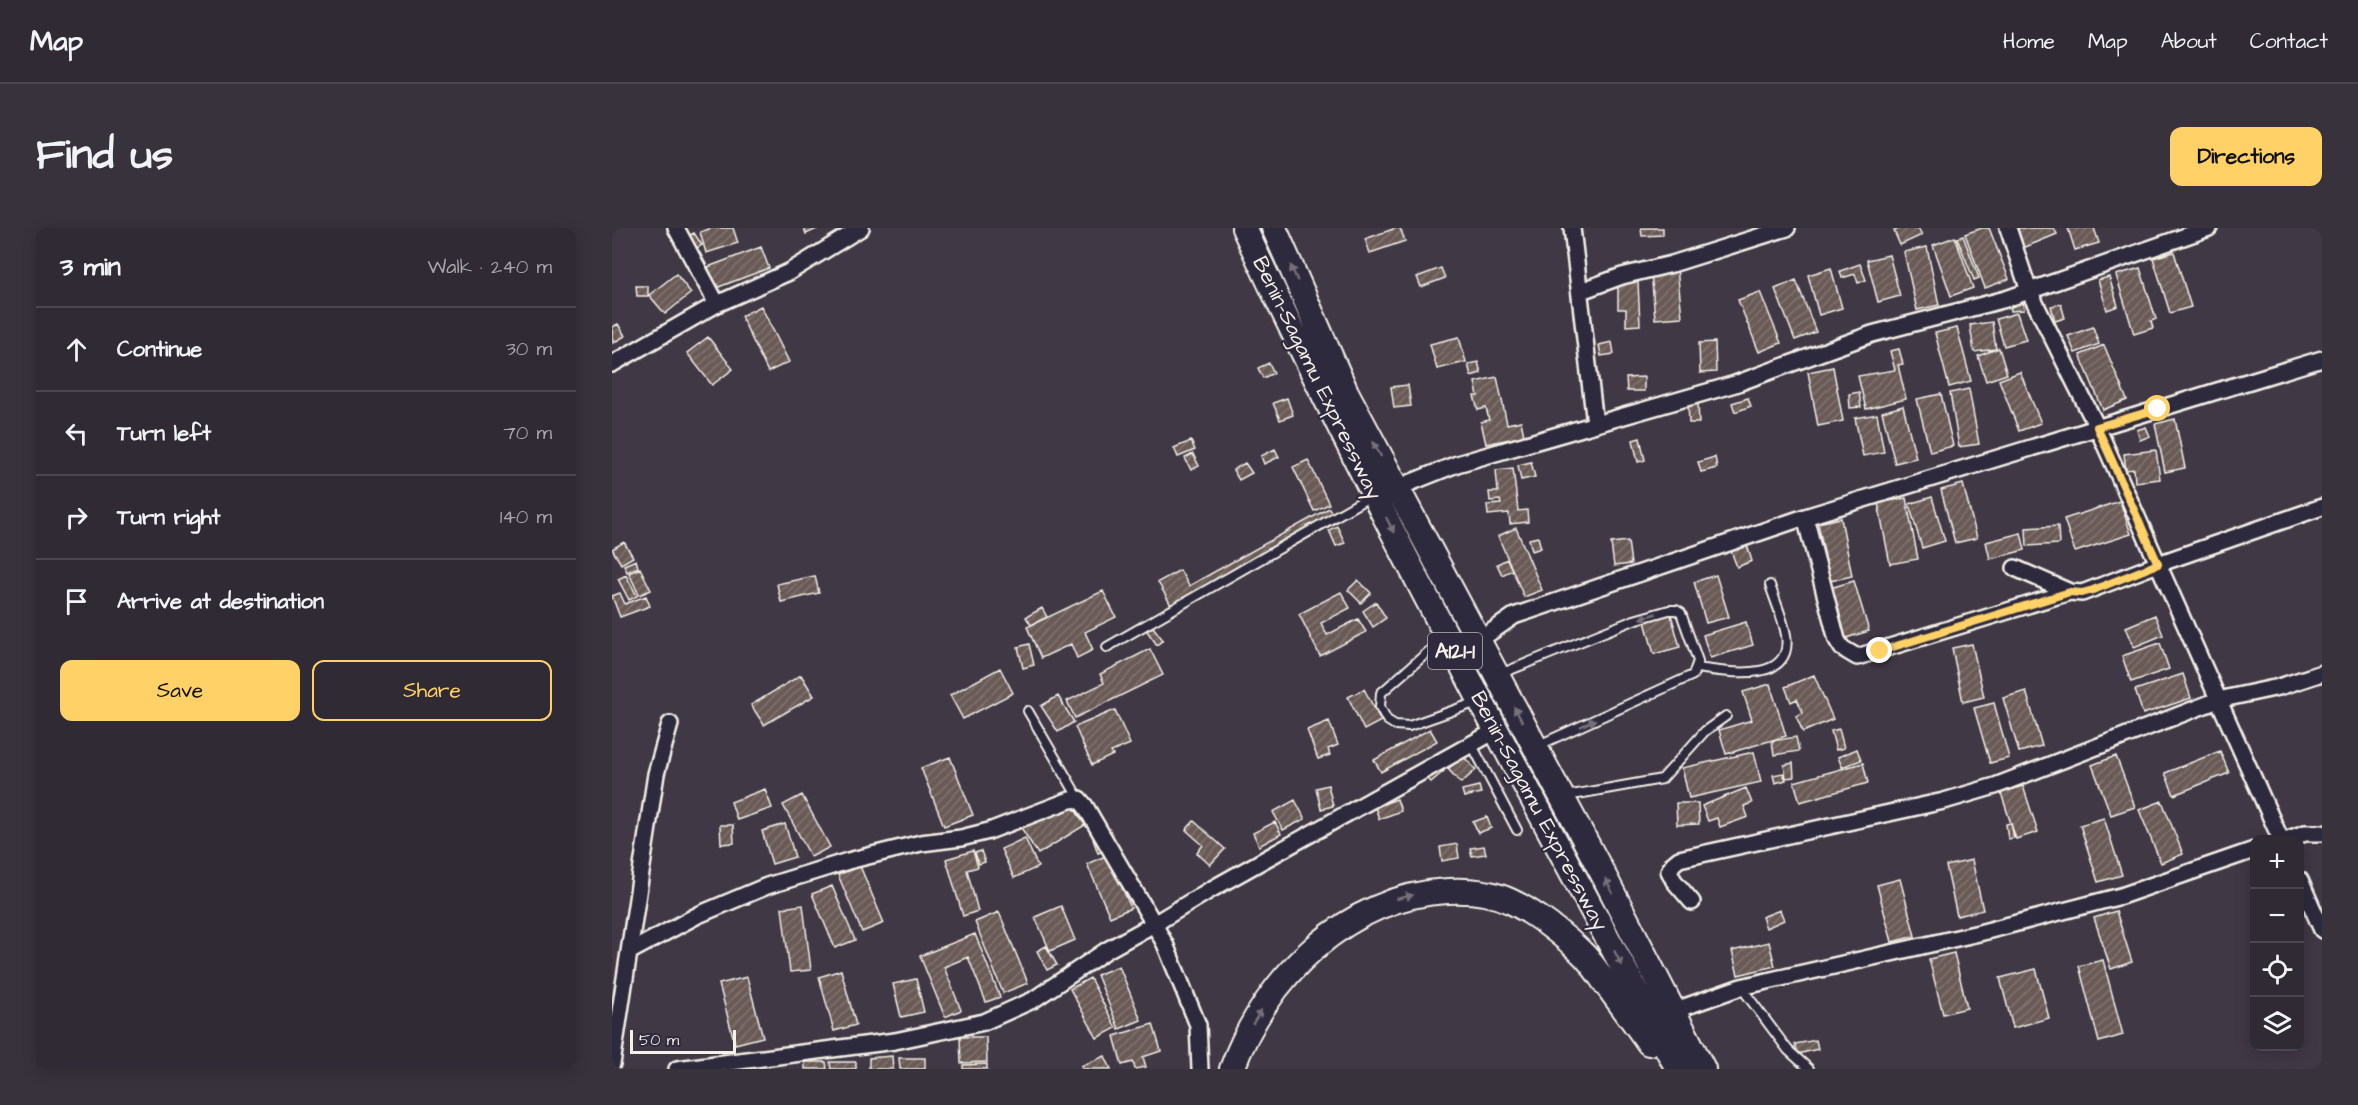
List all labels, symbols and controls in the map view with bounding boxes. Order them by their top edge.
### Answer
text: Map [30,22,83,61]
text: Home [2003,27,2055,56]
text: Map [2088,27,2128,56]
text: About [2161,27,2217,56]
text: Contact [2250,27,2328,56]
text: Find us [36,127,173,185]
button: Directions [2170,127,2322,186]
text: 3 min [60,249,121,285]
street label: Benin-Sagamu Expressway [1244,251,1390,505]
text: Walk · 240 m [428,253,552,281]
one-way arrow [1289,263,1299,281]
icon: ahead [60,333,93,366]
text: Continue [117,334,202,365]
text: 30 m [506,335,552,363]
route start [2144,395,2170,421]
icon: left [60,417,93,450]
text: Turn left [117,418,211,449]
text: 70 m [504,419,552,447]
one-way arrow [1372,441,1382,458]
icon: right [60,501,93,534]
text: Turn right [117,502,220,533]
text: 140 m [500,503,552,531]
one-way arrow [1385,517,1395,534]
icon: arrive [60,585,93,618]
text: Arrive at destination [117,586,324,617]
one-way arrow [1639,612,1657,621]
road number: A121-1 [1428,633,1482,669]
route end [1866,637,1892,663]
button: Save [60,660,300,721]
button: Share [312,660,552,721]
street label: Benin-Sagamu Expressway [1462,686,1615,937]
one-way arrow [1513,705,1523,723]
one-way arrow [1580,718,1597,727]
map controls [2250,835,2304,1051]
button: + [2250,835,2304,889]
one-way arrow [1604,878,1614,895]
button: − [2250,889,2304,943]
one-way arrow [1396,892,1414,902]
button: locate [2250,943,2304,997]
one-way arrow [1613,950,1623,967]
button: layers [2250,997,2304,1051]
one-way arrow [1251,1009,1262,1025]
scale bar [630,1027,736,1054]
text: 50 m [639,1029,679,1051]

